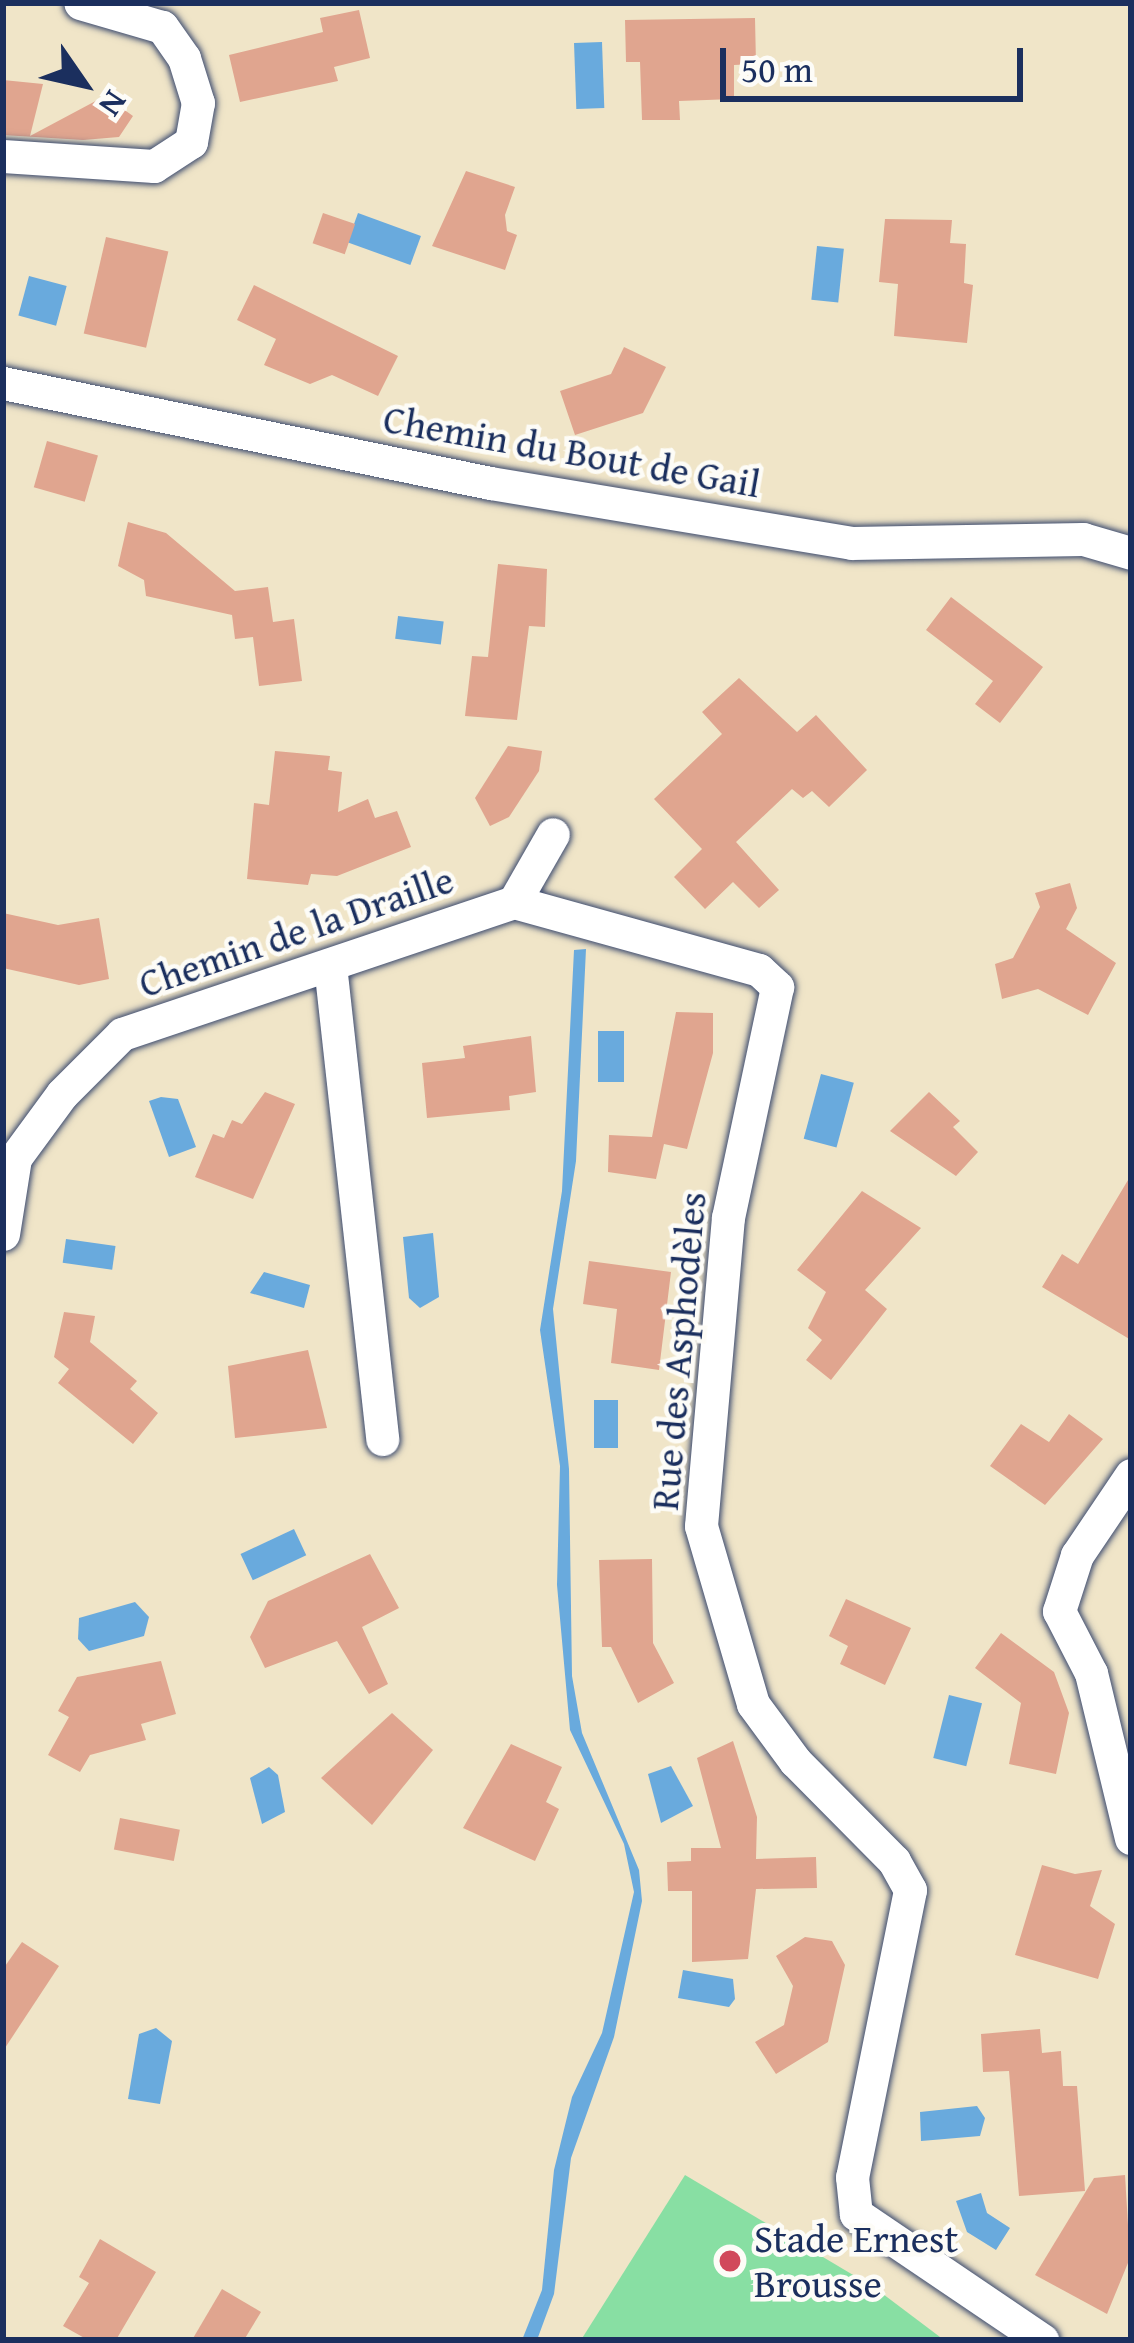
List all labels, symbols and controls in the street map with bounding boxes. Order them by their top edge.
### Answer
north arrow [24,24,144,144]
scale bar [726,24,1029,98]
text: 50 m [741,42,813,95]
text: N [88,82,140,127]
street label: Chemin du Bout de Gail [380,395,764,507]
street label: Chemin de la Draille [133,855,459,1007]
street label: Rue des Asphodèles [641,1190,715,1512]
place label: Stade Ernest Brousse [754,2216,958,2307]
marker: Stade Ernest Brousse [717,2248,743,2274]

